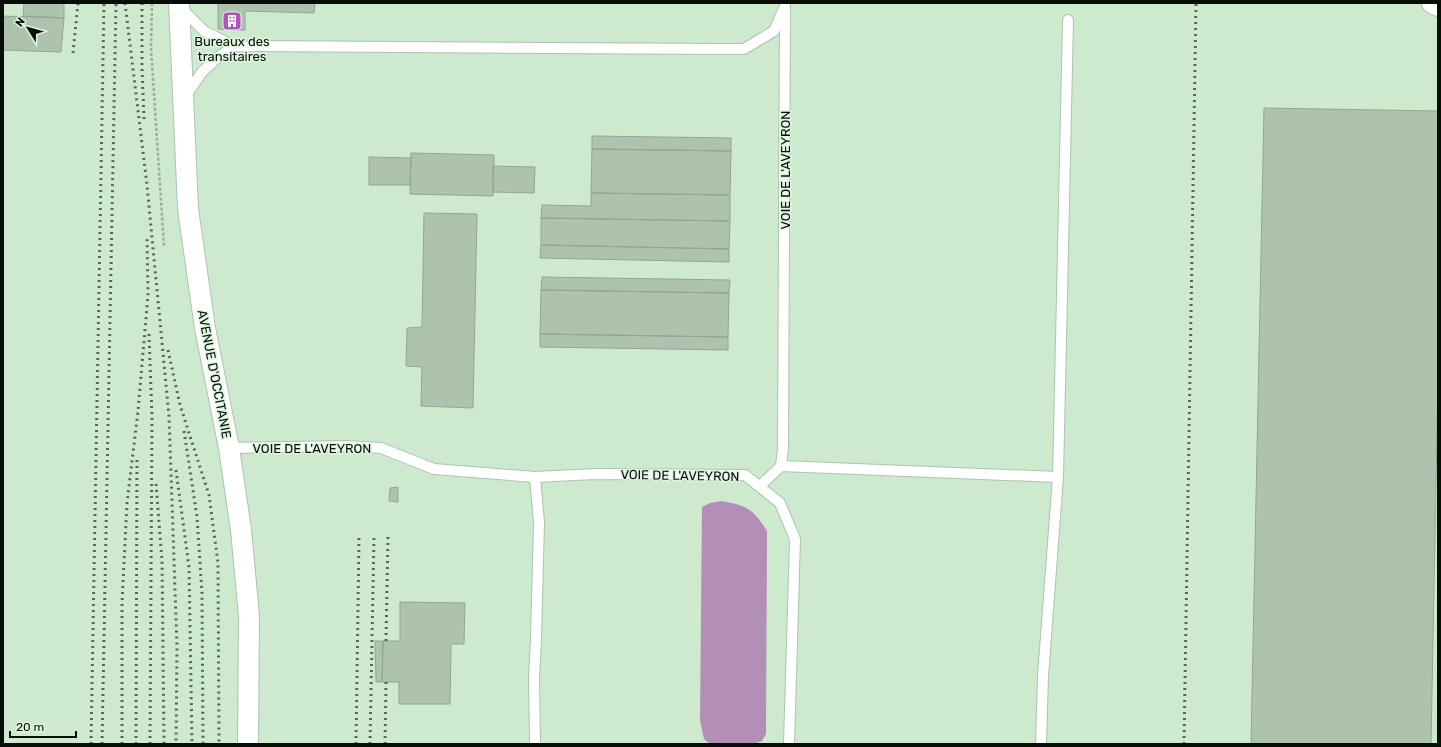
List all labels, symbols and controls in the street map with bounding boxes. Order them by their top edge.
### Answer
north arrow [8,8,48,48]
building icon: Bureaux des transitaires [221,10,243,32]
text: N [13,15,28,29]
place label: Bureaux des transitaires [194,34,270,64]
street label: VOIE DE L'AVEYRON [778,111,793,229]
street label: AVENUE D'OCCITANIE [195,308,234,440]
street label: VOIE DE L'AVEYRON [253,441,371,456]
street label: VOIE DE L'AVEYRON [620,467,740,484]
scale bar [10,713,76,739]
text: 20 m [16,720,44,734]

